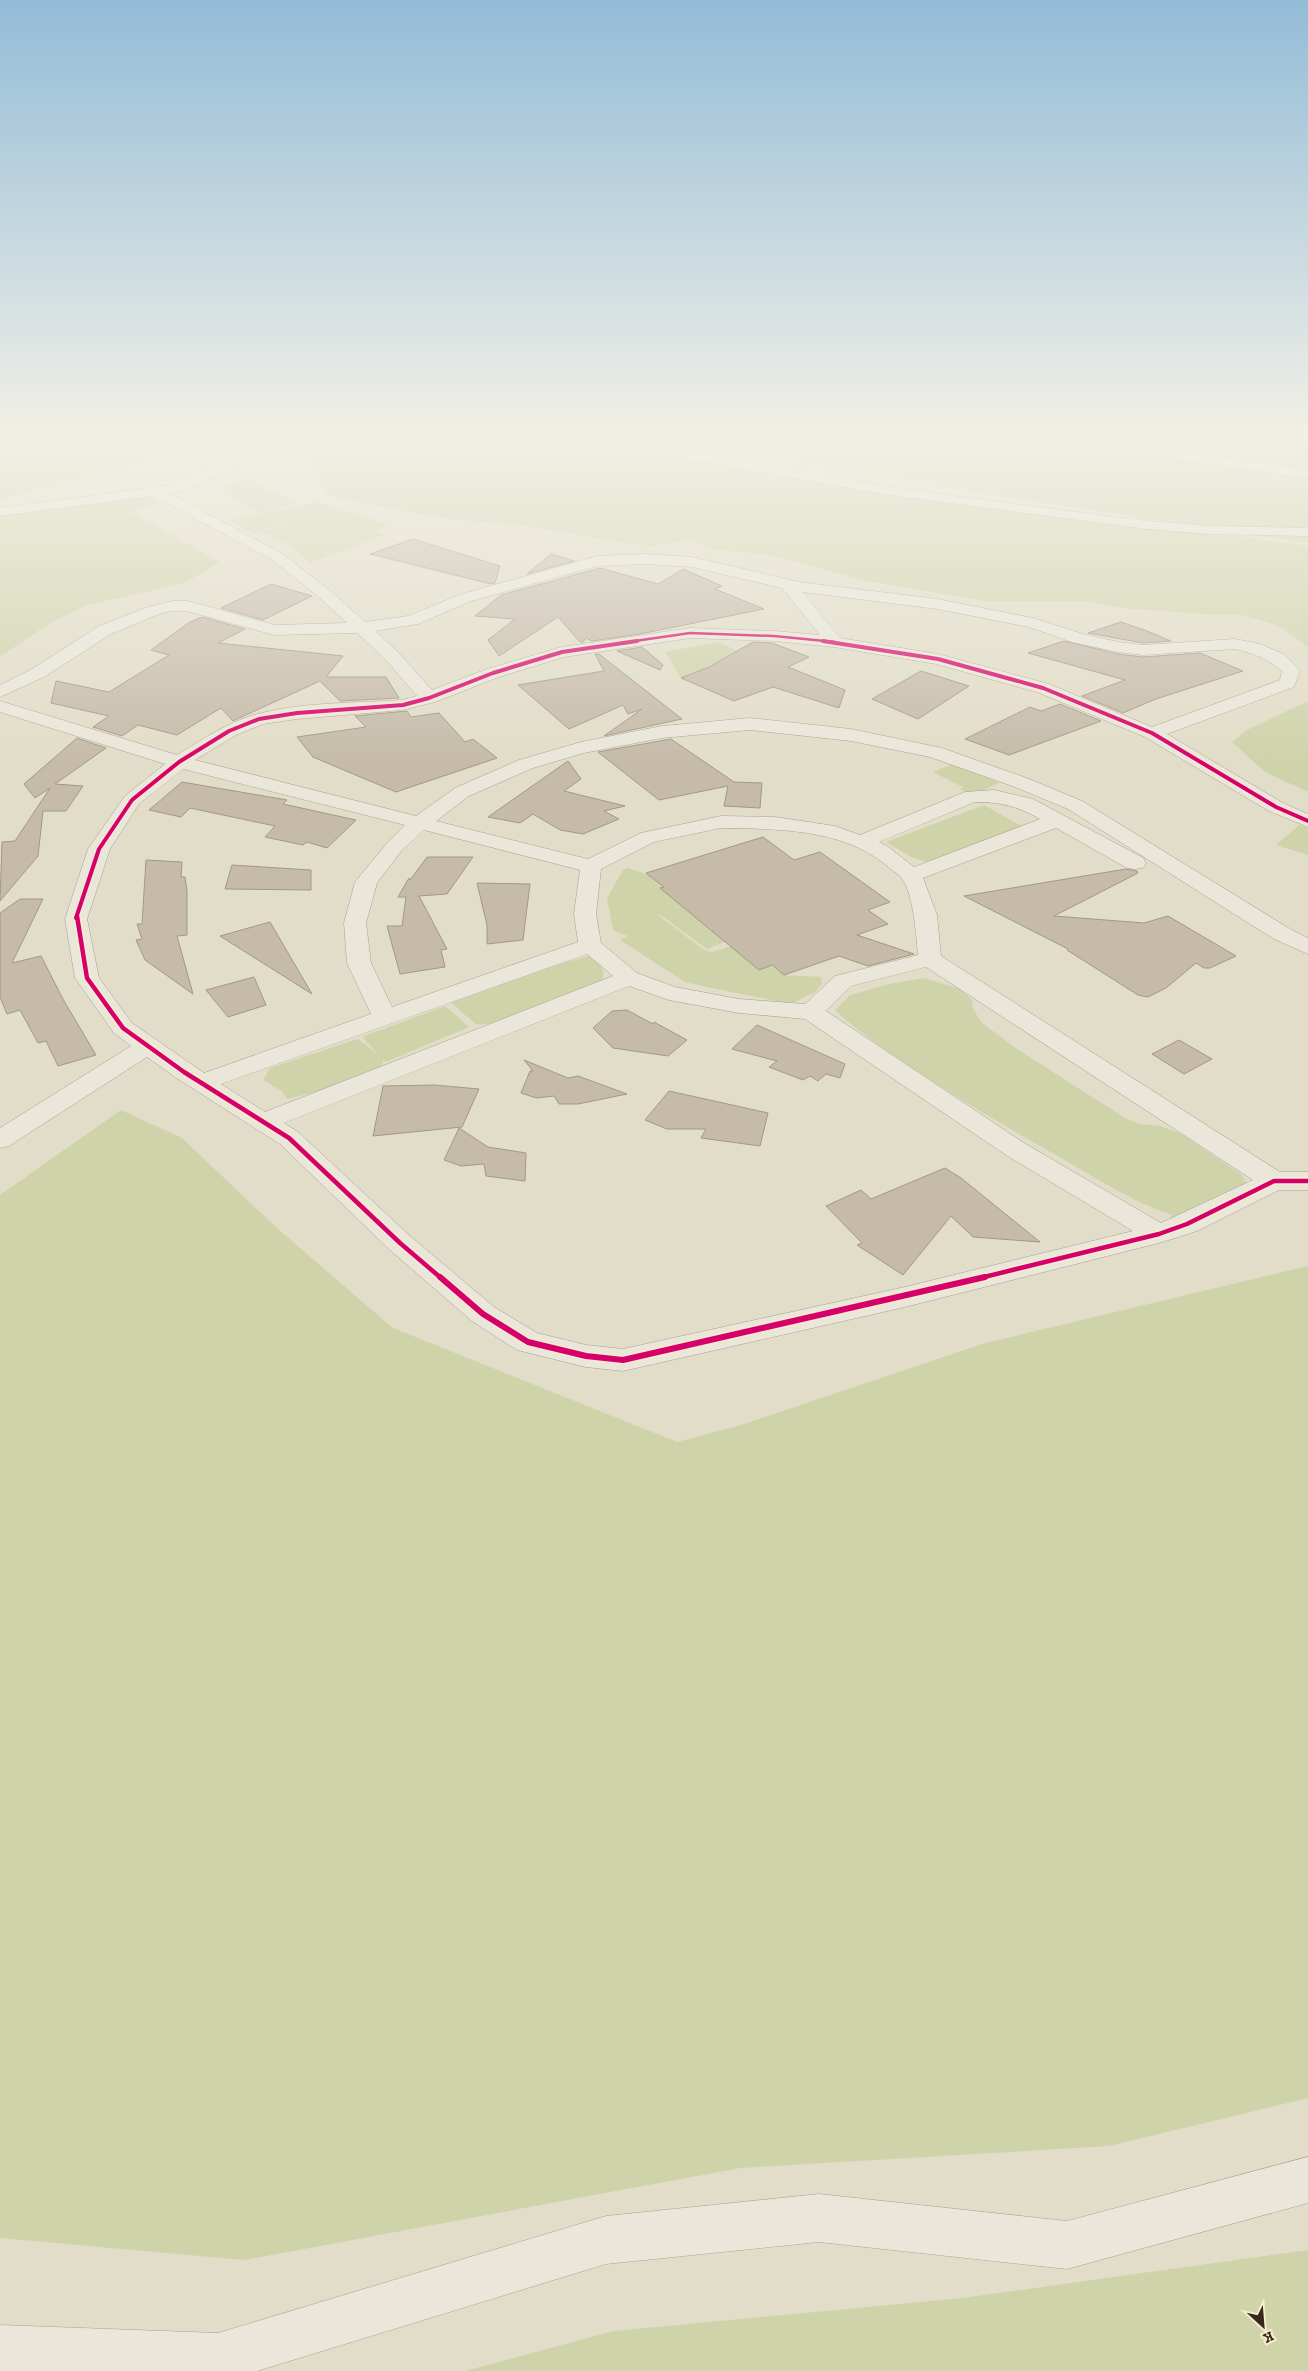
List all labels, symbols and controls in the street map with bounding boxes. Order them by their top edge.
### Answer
north arrow [1238,2301,1288,2351]
text: K [1260,2328,1276,2347]

